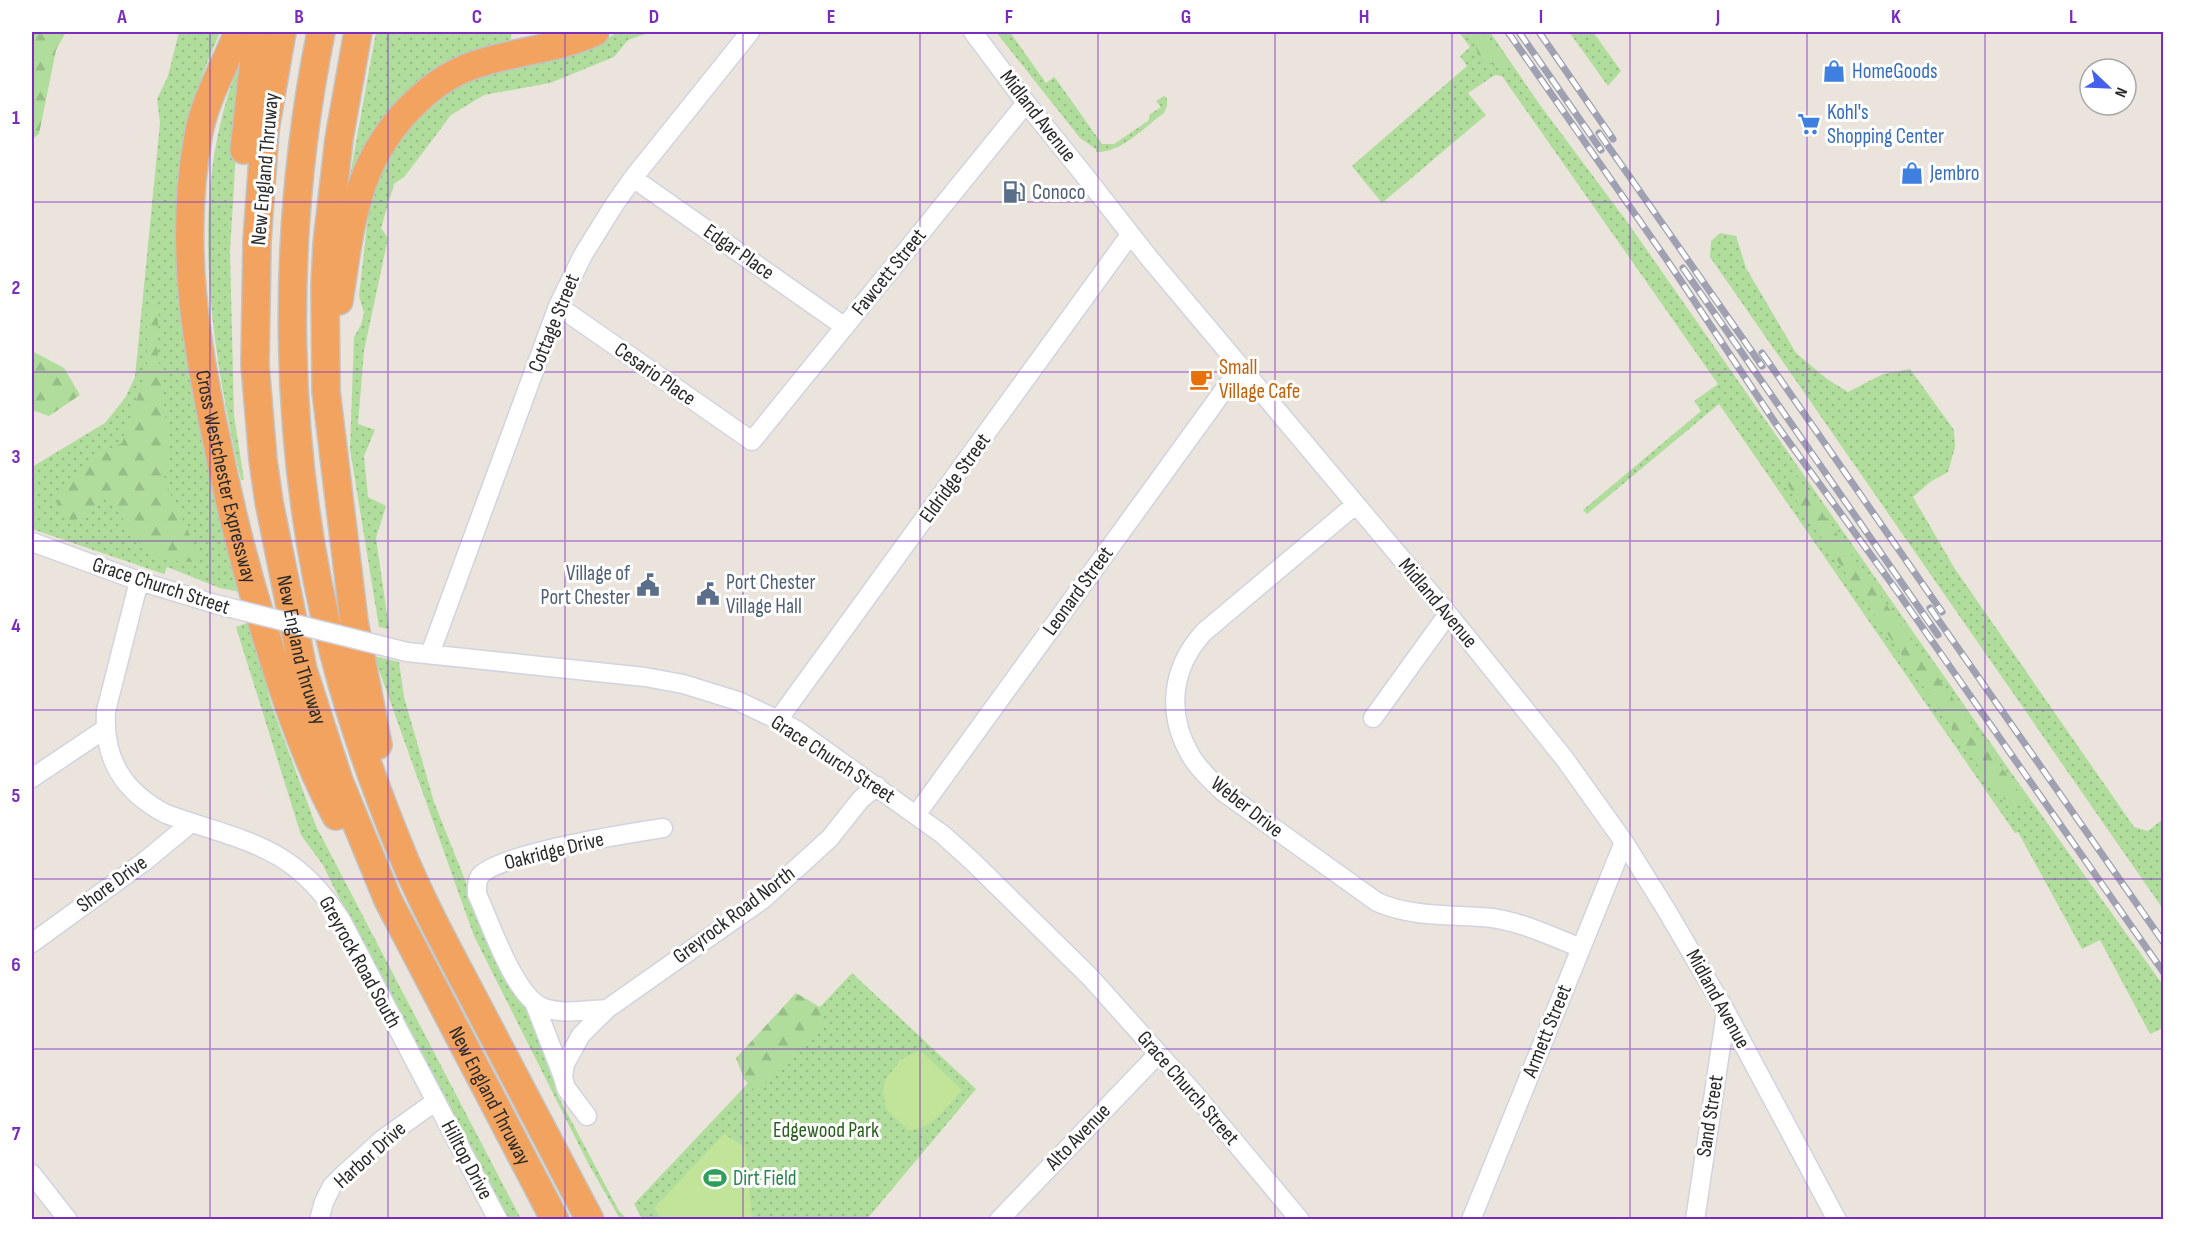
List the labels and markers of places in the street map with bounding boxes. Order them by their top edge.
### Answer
shop icon: HomeGoods [1821,58,1847,84]
place label: HomeGoods [1852,59,1938,84]
place label: Kohl's Shopping Center [1827,100,1944,149]
supermarket icon: Kohl's Shopping Center [1796,111,1822,137]
shop icon: Jembro [1899,160,1925,186]
place label: Jembro [1929,161,1979,186]
fuel station icon: Conoco [1001,179,1027,205]
place label: Conoco [1032,180,1085,205]
place label: Small Village Cafe [1219,355,1300,404]
cafe icon: Small Village Cafe [1188,366,1214,392]
place label: Village of Port Chester [541,561,631,610]
place label: Port Chester Village Hall [726,570,815,619]
public building icon: Village of Port Chester [635,572,661,598]
public building icon: Port Chester Village Hall [695,581,721,607]
sports icon: Dirt Field [702,1165,728,1191]
place label: Dirt Field [733,1166,797,1191]

